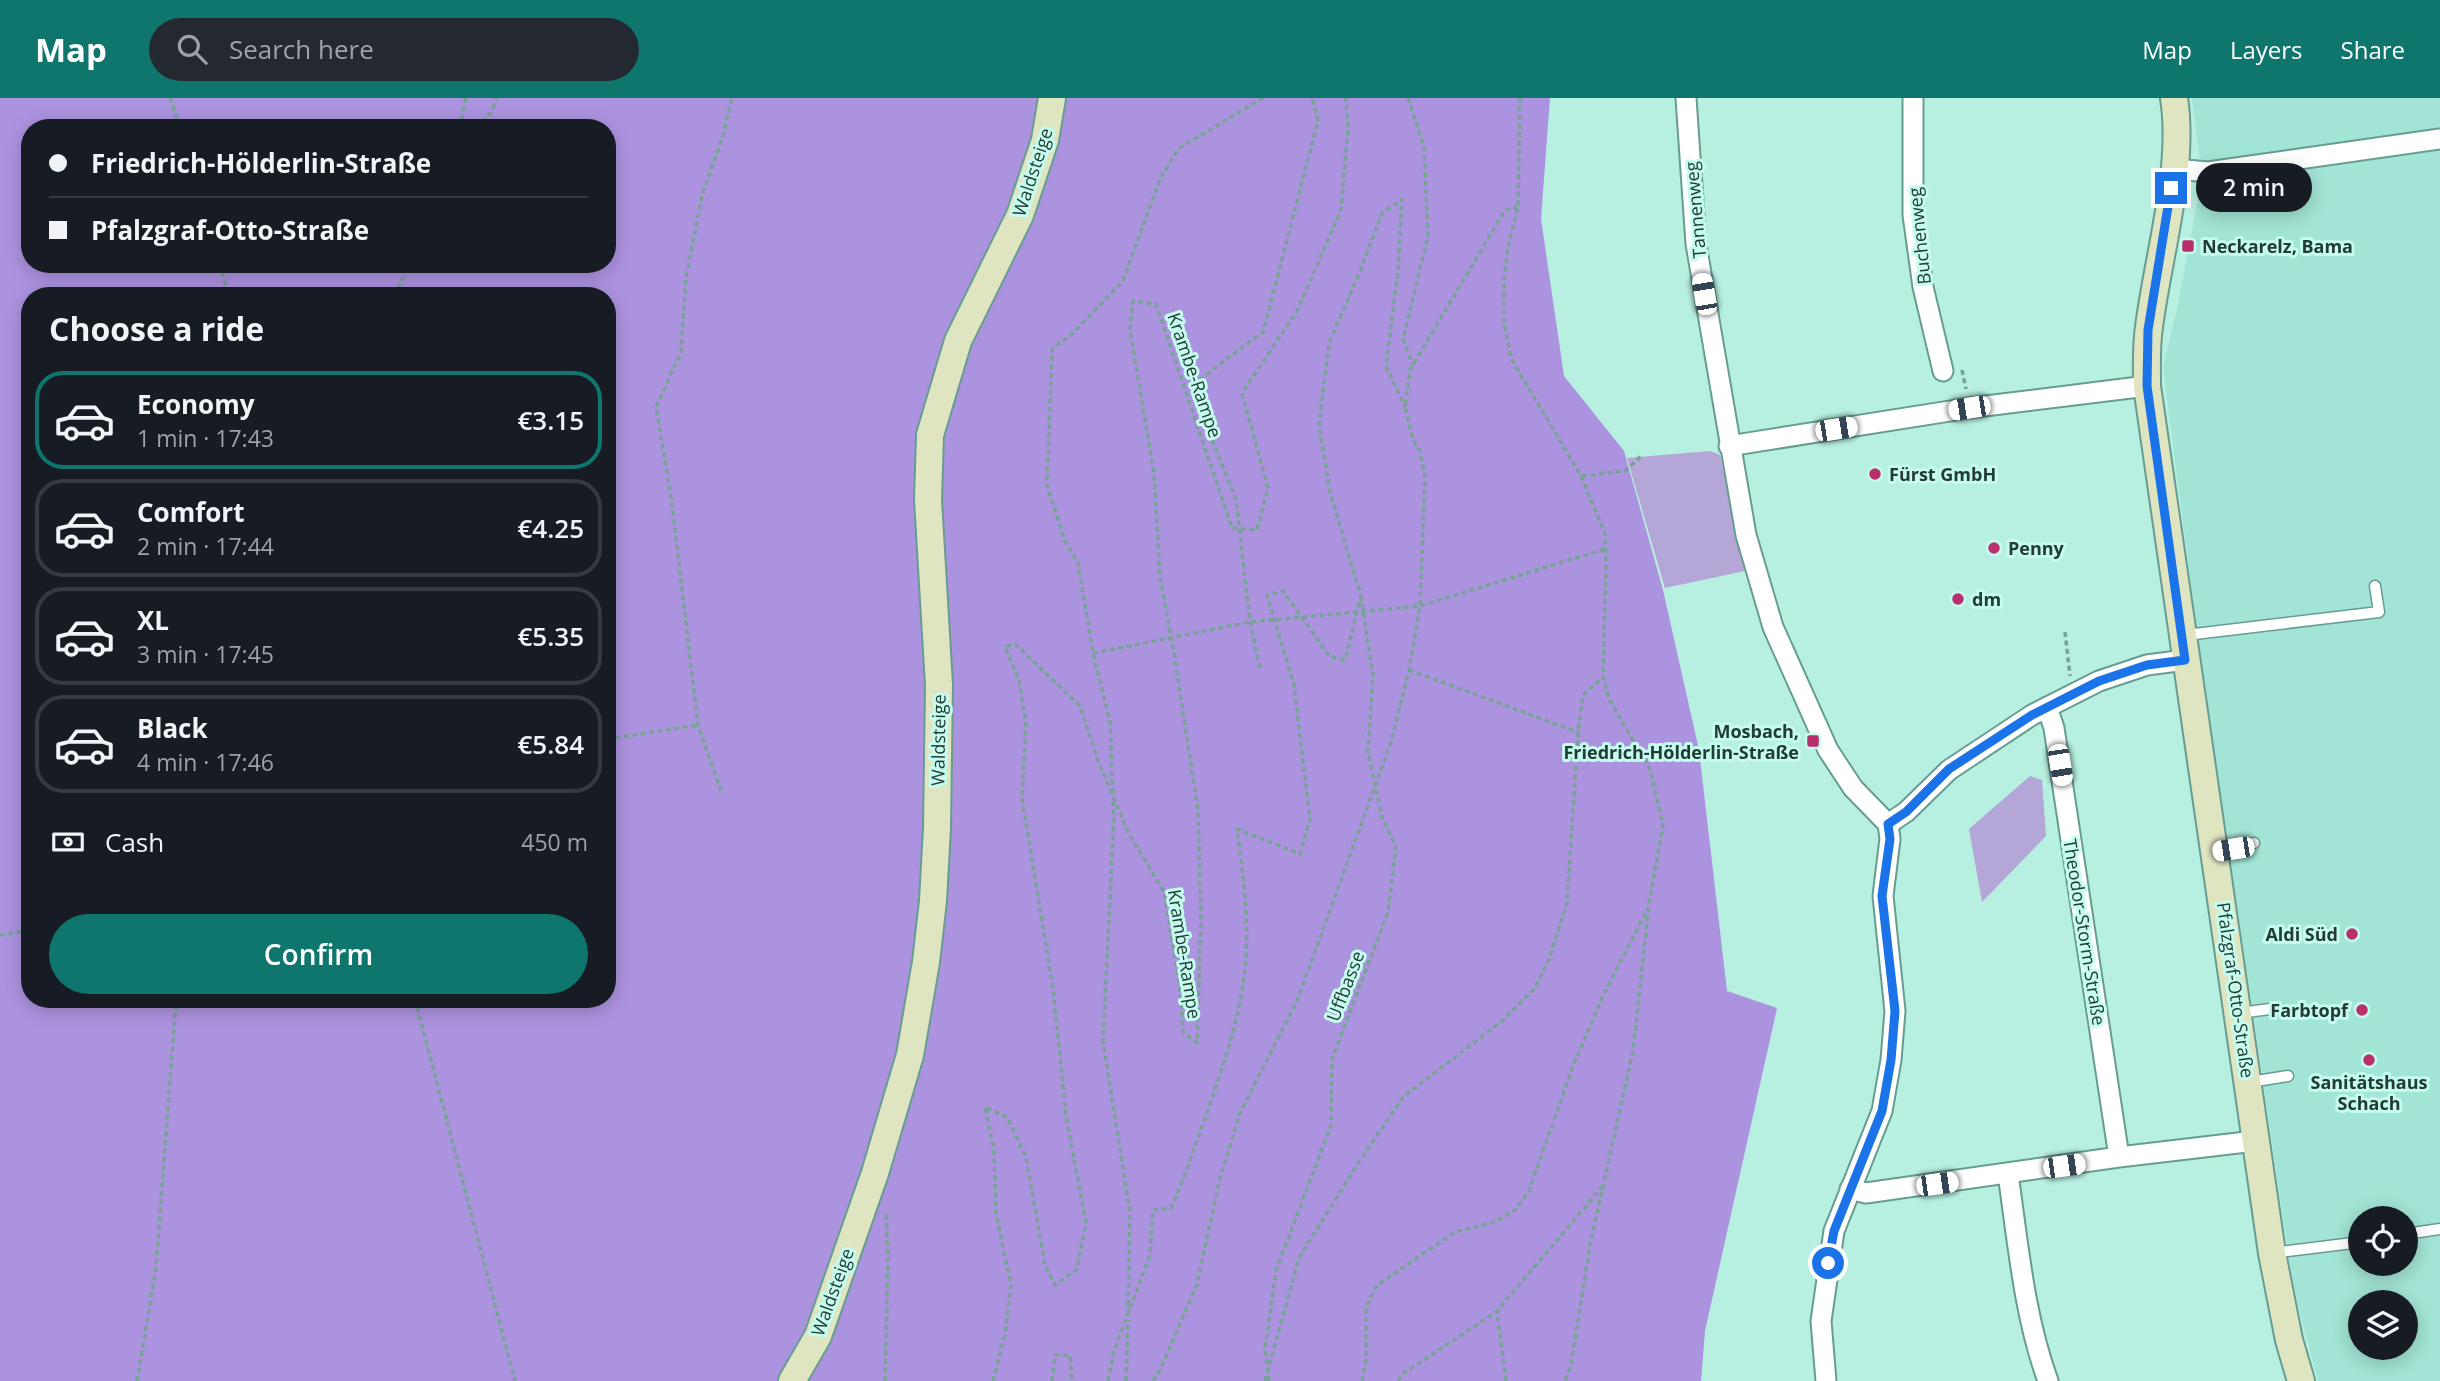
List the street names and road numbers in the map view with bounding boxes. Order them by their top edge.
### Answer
street label: Waldsteige [1006,125,1058,219]
street label: Tannenweg [1679,160,1711,259]
street label: Buchenweg [1902,186,1936,286]
street label: Krambe-Rampe [1162,309,1228,441]
street label: Waldsteige [925,694,951,786]
street label: Theodor-Storm-Straße [2058,837,2112,1027]
street label: Krambe-Rampe [1163,887,1207,1021]
street label: Pfalzgraf-Otto-Straße [2212,901,2260,1079]
street label: Uffbasse [1321,947,1369,1025]
street label: Waldsteige [805,1245,859,1339]

